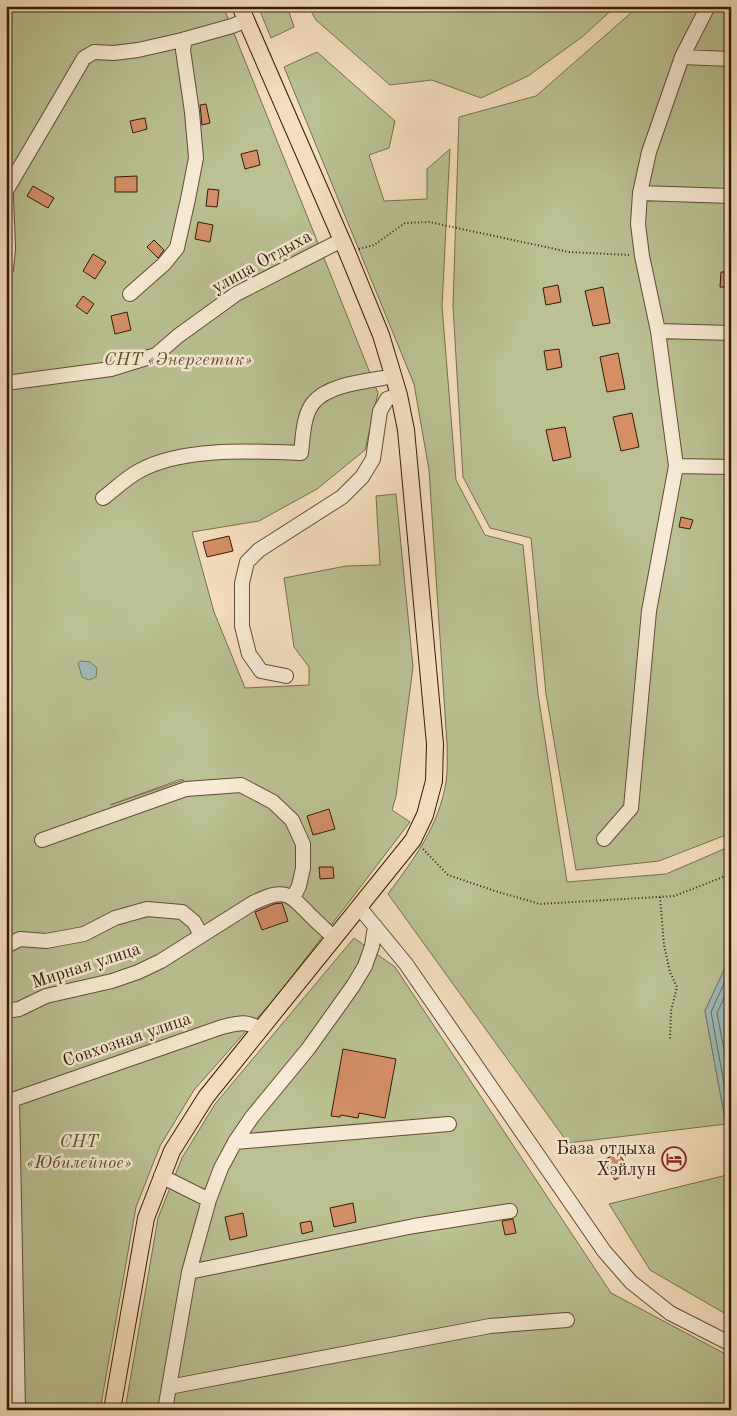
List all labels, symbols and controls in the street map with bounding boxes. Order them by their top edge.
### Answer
street label: улица Отдыха [209,227,315,297]
park label: СНТ «Энергетик» [104,351,252,369]
street label: Мирная улица [29,940,143,992]
street label: Совхозная улица [60,1010,194,1070]
park label: СНТ «Юбилейное» [26,1133,132,1172]
place label: База отдыха Хэйлун [556,1140,656,1179]
hotel icon: База отдыха Хэйлун [661,1146,687,1172]

